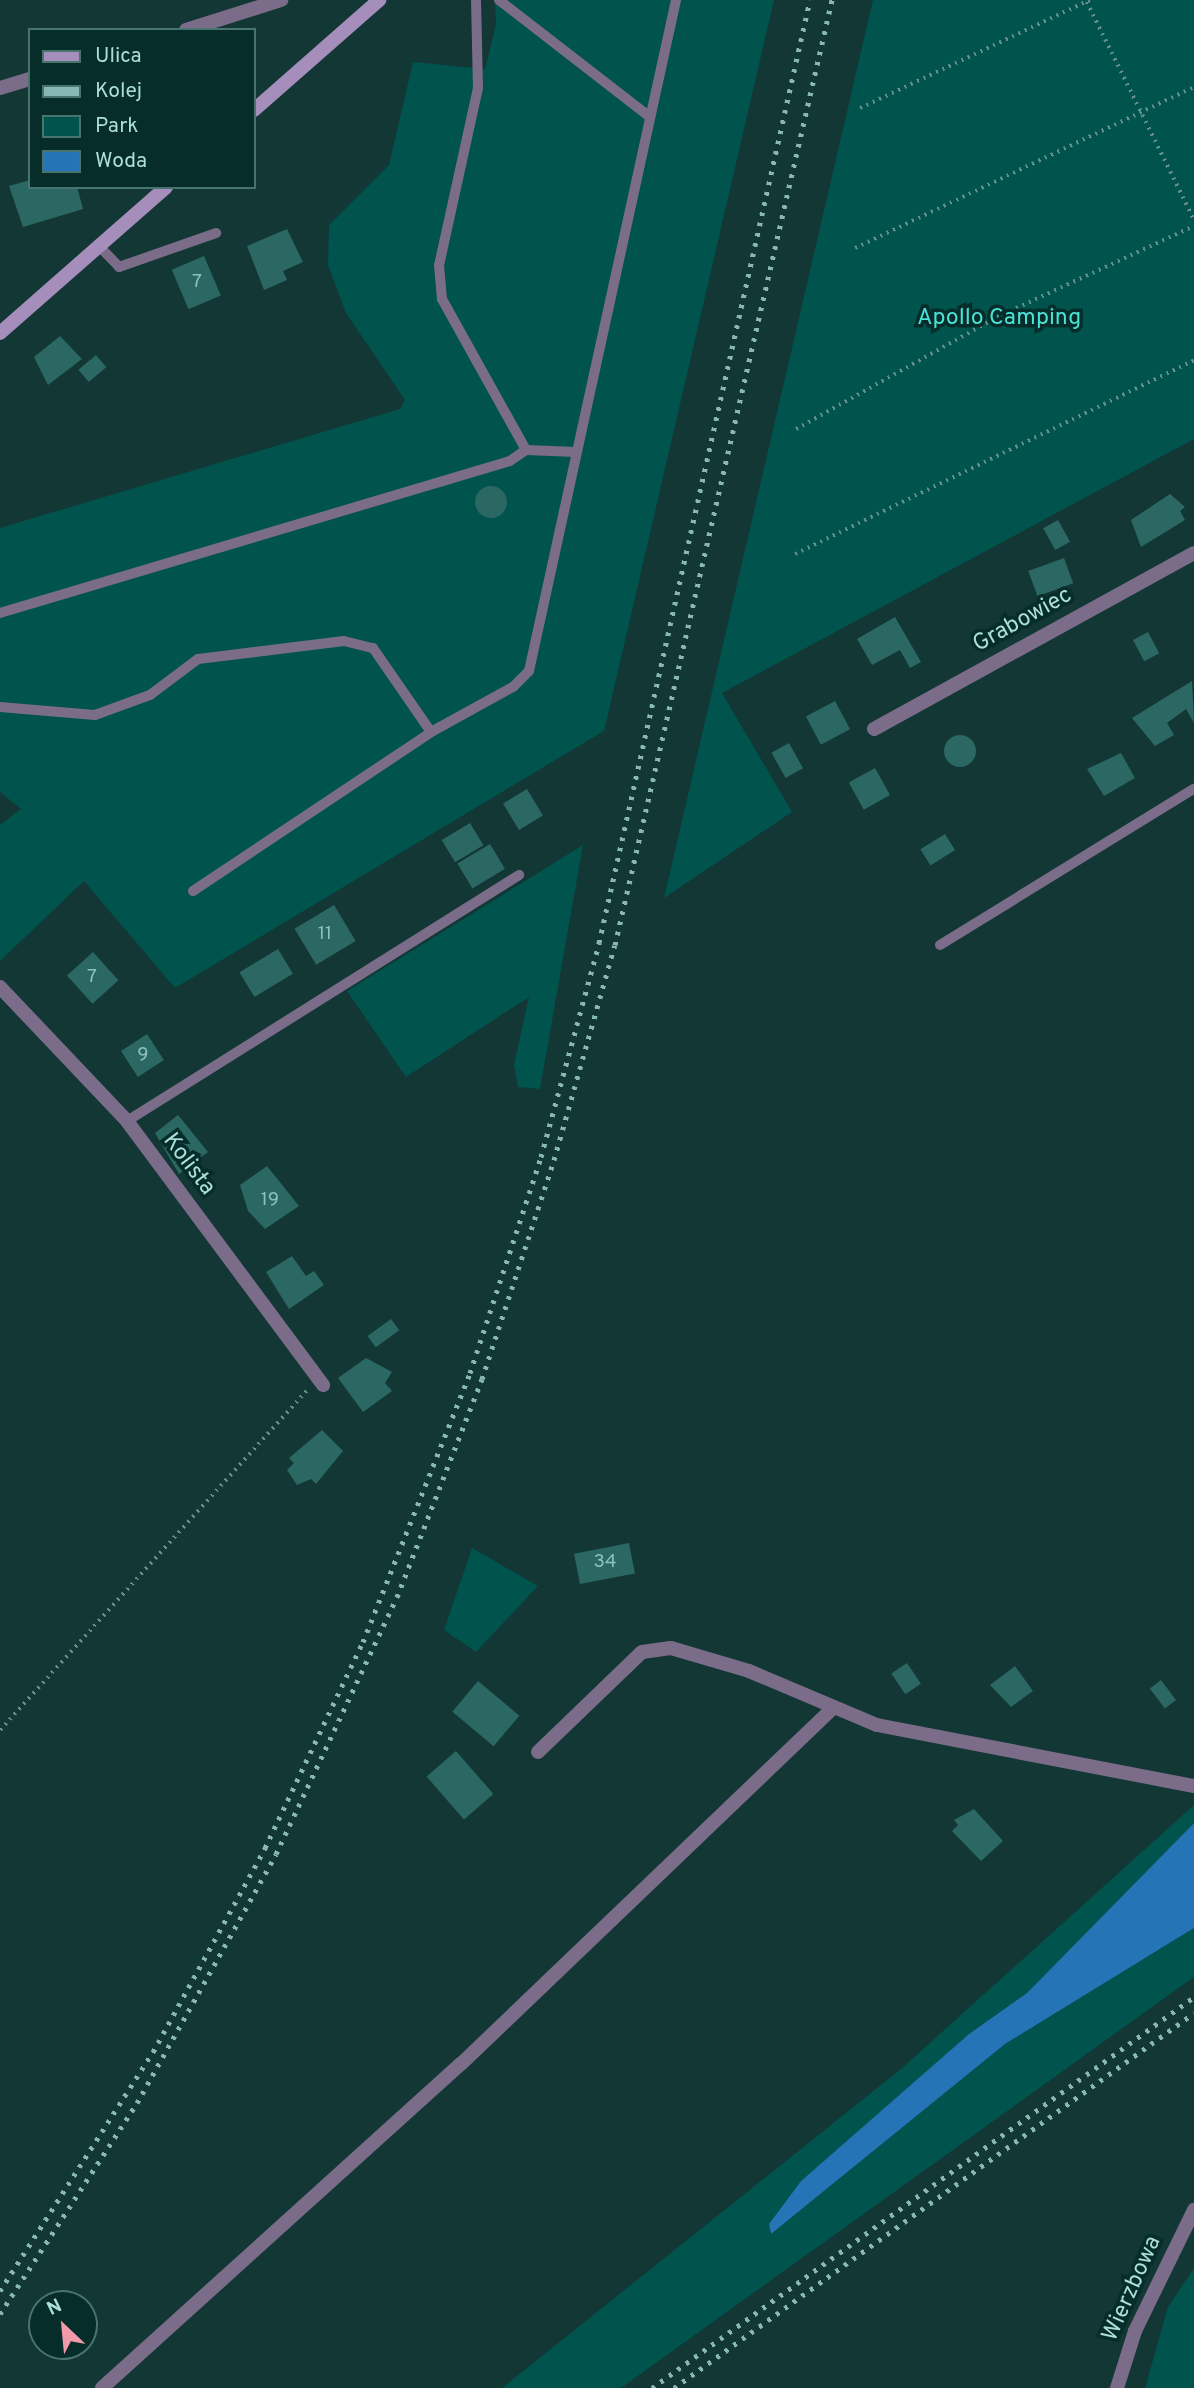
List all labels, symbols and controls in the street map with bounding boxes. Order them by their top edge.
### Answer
legend [28,28,256,189]
text: Ulica [95,43,142,70]
text: Kolej [95,78,142,105]
text: Park [95,113,138,140]
text: Woda [95,148,147,175]
house number: 7 [192,272,202,294]
park label: Apollo Camping [917,305,1081,333]
street label: Grabowiec [969,583,1077,659]
house number: 11 [318,924,332,946]
house number: 7 [87,967,97,989]
house number: 9 [137,1045,149,1067]
street label: Kolista [156,1129,220,1201]
house number: 19 [261,1190,279,1212]
house number: 34 [593,1552,617,1574]
street label: Wierzbowa [1098,2232,1168,2346]
north arrow [28,2290,98,2360]
text: N [43,2294,66,2322]

